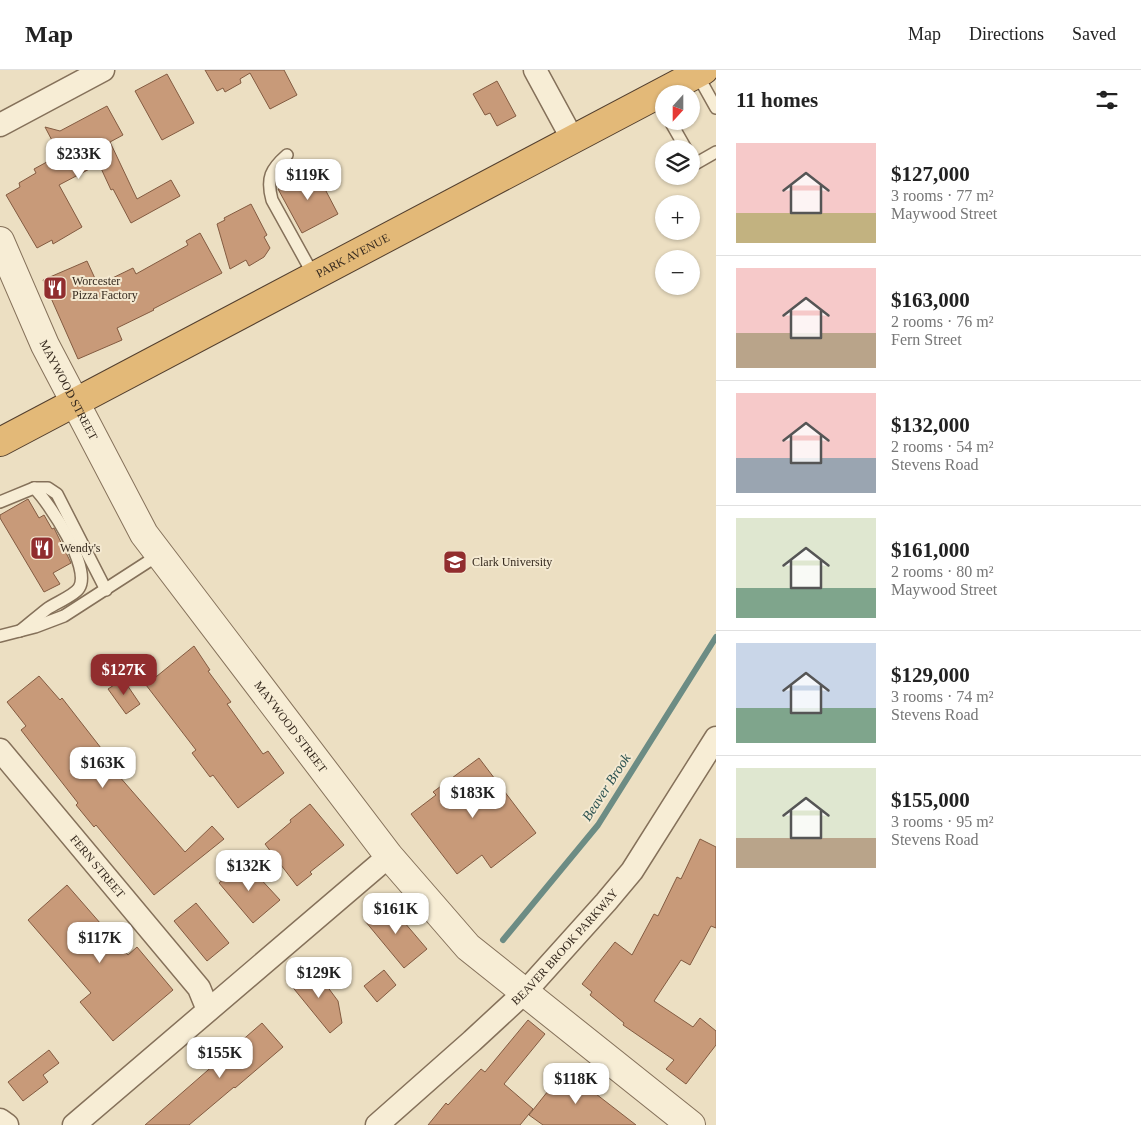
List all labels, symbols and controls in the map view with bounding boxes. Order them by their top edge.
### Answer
text: Map [25,21,73,47]
text: Map [908,24,941,44]
text: Directions [969,24,1044,44]
text: Saved [1072,24,1116,44]
north arrow [655,85,700,130]
map controls [655,85,700,295]
icon: filters [1093,86,1121,114]
text: 11 homes [736,88,818,112]
pin: $233K [44,138,114,180]
button: layers [655,140,700,185]
text: $233K [57,145,101,162]
pin: $119K [273,158,343,201]
text: $127,000 [891,162,970,186]
icon: home [776,163,836,223]
text: $119K [286,166,330,183]
text: 3 rooms · 77 m² [891,187,994,204]
button: + [655,195,700,240]
text: Maywood Street [891,205,997,222]
street label: PARK AVENUE [314,230,392,281]
button: − [655,250,700,295]
place label: Worcester Pizza Factory [72,274,138,302]
restaurant icon: Worcester Pizza Factory [42,275,68,301]
icon: home [776,288,836,348]
text: $163,000 [891,288,970,312]
text: 2 rooms · 76 m² [891,313,994,330]
text: Fern Street [891,331,962,348]
street label: MAYWOOD STREET [36,337,101,443]
icon: home [776,413,836,473]
text: $132,000 [891,413,970,437]
text: 2 rooms · 54 m² [891,438,994,455]
text: Stevens Road [891,456,979,473]
restaurant icon: Wendy's [29,535,55,561]
icon: home [776,538,836,598]
text: $161,000 [891,538,970,562]
place label: Wendy's [60,541,101,555]
school or university icon: Clark University [442,549,468,575]
place label: Clark University [472,555,552,569]
text: 2 rooms · 80 m² [891,563,994,580]
text: Maywood Street [891,581,997,598]
pin: $127K [89,654,159,696]
text: $127K [102,661,146,678]
icon: home [776,663,836,723]
text: $129,000 [891,663,970,687]
street label: MAYWOOD STREET [251,678,330,776]
text: 3 rooms · 74 m² [891,688,994,705]
text: Stevens Road [891,706,979,723]
pin: $163K [68,746,138,789]
water label: Beaver Brook [579,750,634,824]
text: $163K [81,754,125,771]
pin: $183K [438,776,508,819]
text: $183K [451,784,495,801]
icon: home [776,788,836,848]
text: $155,000 [891,788,970,812]
text: 3 rooms · 95 m² [891,813,994,830]
text: Stevens Road [891,831,979,848]
street label: FERN STREET [67,832,128,901]
pin: $132K [214,850,284,892]
text: $132K [227,857,271,874]
street label: BEAVER BROOK PARKWAY [509,886,621,1008]
pin: $161K [361,892,431,935]
text: $161K [374,900,418,917]
pin: $117K [65,922,135,964]
text: $117K [78,929,122,946]
pin: $129K [284,956,354,999]
text: $129K [297,964,341,981]
pin: $155K [185,1036,255,1079]
text: $155K [198,1044,242,1061]
pin: $118K [541,1062,611,1105]
text: $118K [554,1070,598,1087]

